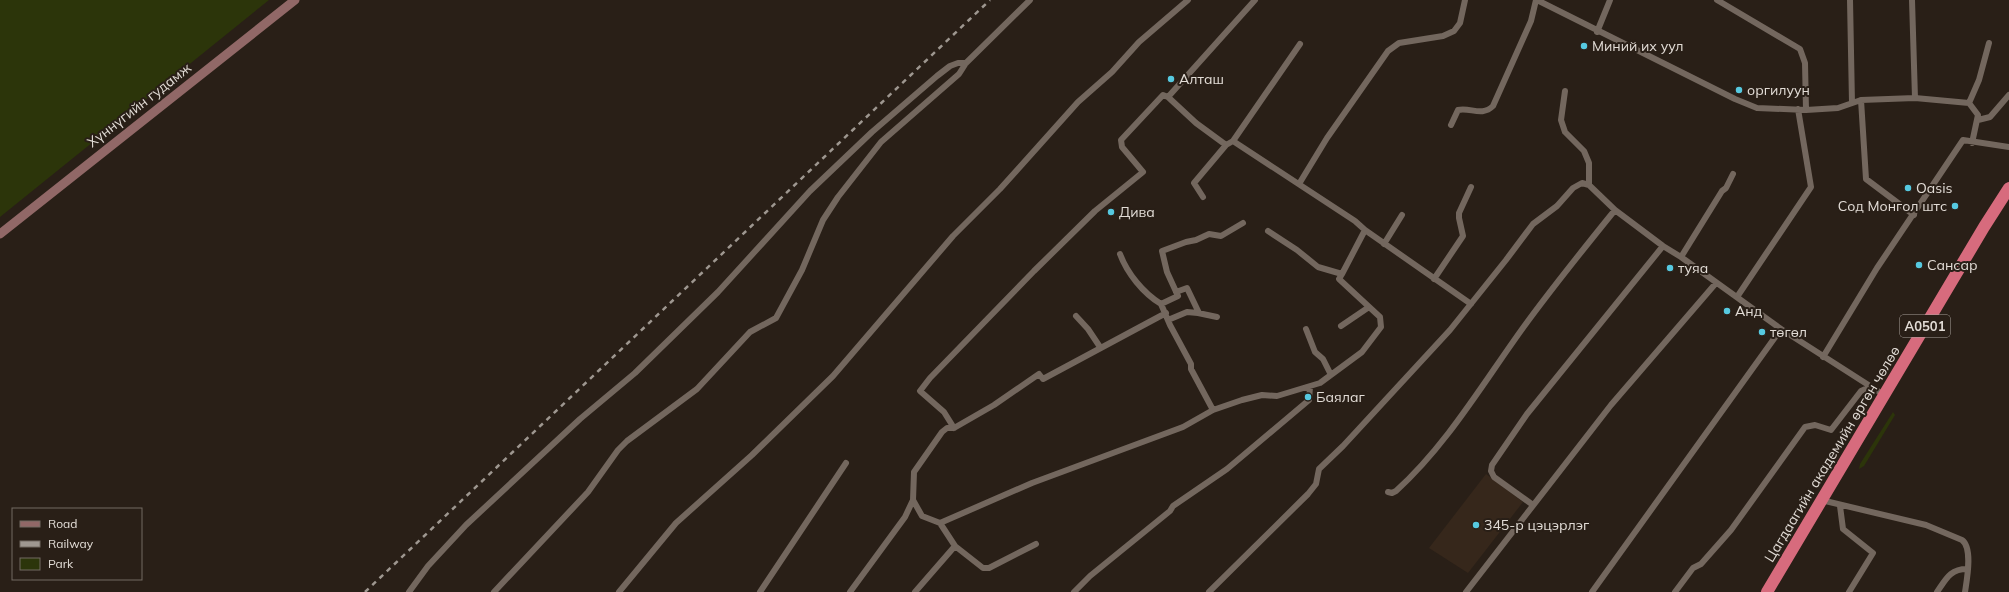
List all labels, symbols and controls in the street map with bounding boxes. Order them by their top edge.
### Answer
place label: Миний их уул [1592,37,1684,55]
marker: Миний их уул [1579,41,1589,51]
street label: Хүннүгийн гудамж [83,58,195,151]
place label: Алташ [1179,70,1224,88]
marker: Алташ [1166,74,1176,84]
place label: оргилуун [1747,81,1810,99]
marker: оргилуун [1734,85,1744,95]
place label: Oasis [1916,179,1952,197]
marker: Oasis [1903,183,1913,193]
place label: Сод Монгол штс [1838,197,1947,215]
marker: Сод Монгол штс [1950,201,1960,211]
place label: Дива [1119,203,1155,221]
marker: Дива [1106,207,1116,217]
place label: Сансар [1927,256,1978,274]
place label: туяа [1678,259,1708,277]
marker: Сансар [1914,260,1924,270]
marker: туяа [1665,263,1675,273]
place label: Анд [1735,302,1763,320]
marker: Анд [1722,306,1732,316]
road number: A0501 [1900,315,1950,337]
place label: төгөл [1770,323,1807,341]
marker: төгөл [1757,327,1767,337]
street label: Цагдаагийн академийн өргөн чөлөө [1760,343,1904,565]
place label: Баялаг [1316,388,1365,406]
marker: Баялаг [1303,392,1313,402]
legend [12,508,142,580]
text: Road [48,516,77,531]
place label: 345-р цэцэрлэг [1484,516,1590,534]
marker: 345-р цэцэрлэг [1471,520,1481,530]
text: Railway [48,536,94,551]
text: Park [48,556,74,571]

